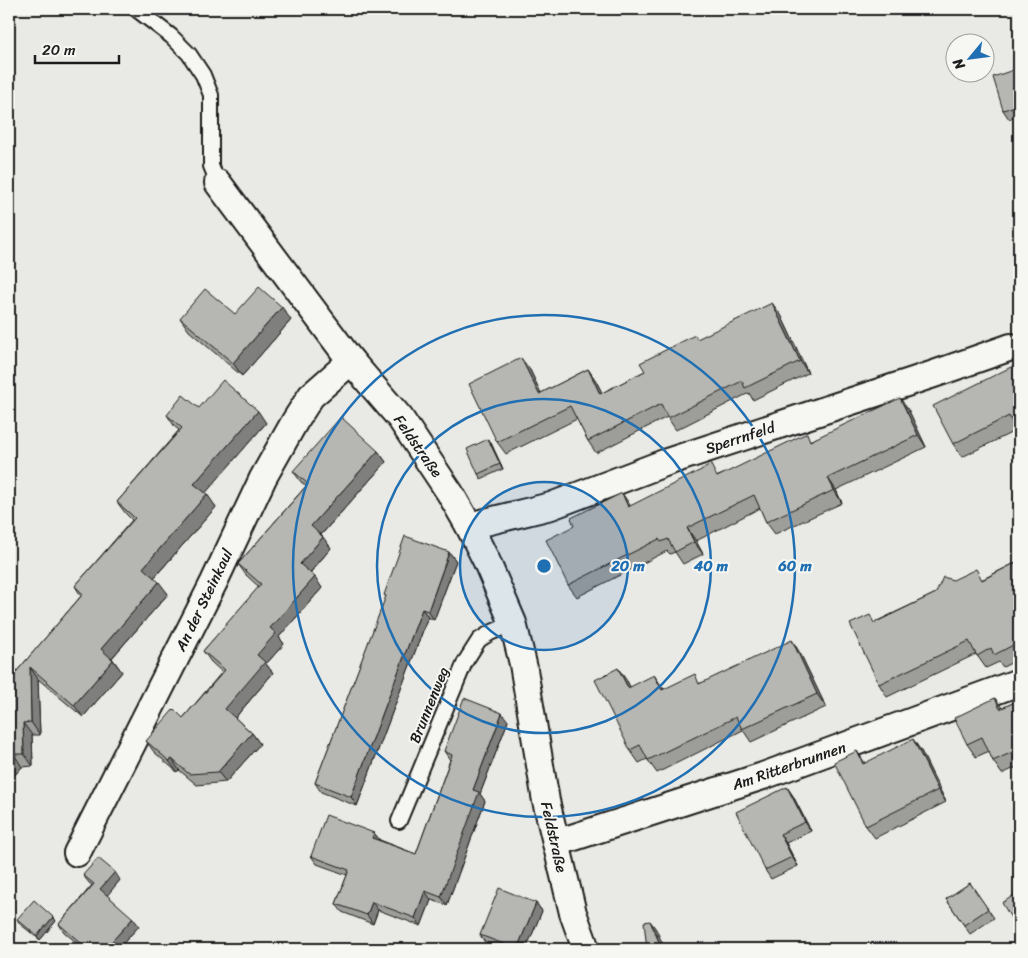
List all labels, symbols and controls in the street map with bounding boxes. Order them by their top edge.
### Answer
scale bar [35,32,119,64]
north arrow [946,32,996,82]
text: 20 m [42,37,76,63]
text: N [946,53,973,75]
street label: Feldstraße [387,409,449,483]
street label: Sperrnfeld [702,414,779,461]
street label: An der Steinkaul [167,544,240,657]
text: 20 m [610,553,645,579]
text: 40 m [693,553,729,579]
text: 60 m [777,553,812,579]
centre of rings [535,557,553,575]
street label: Brunnenweg [402,663,456,747]
street label: Am Ritterbrunnen [728,734,849,798]
street label: Feldstraße [533,799,575,875]

